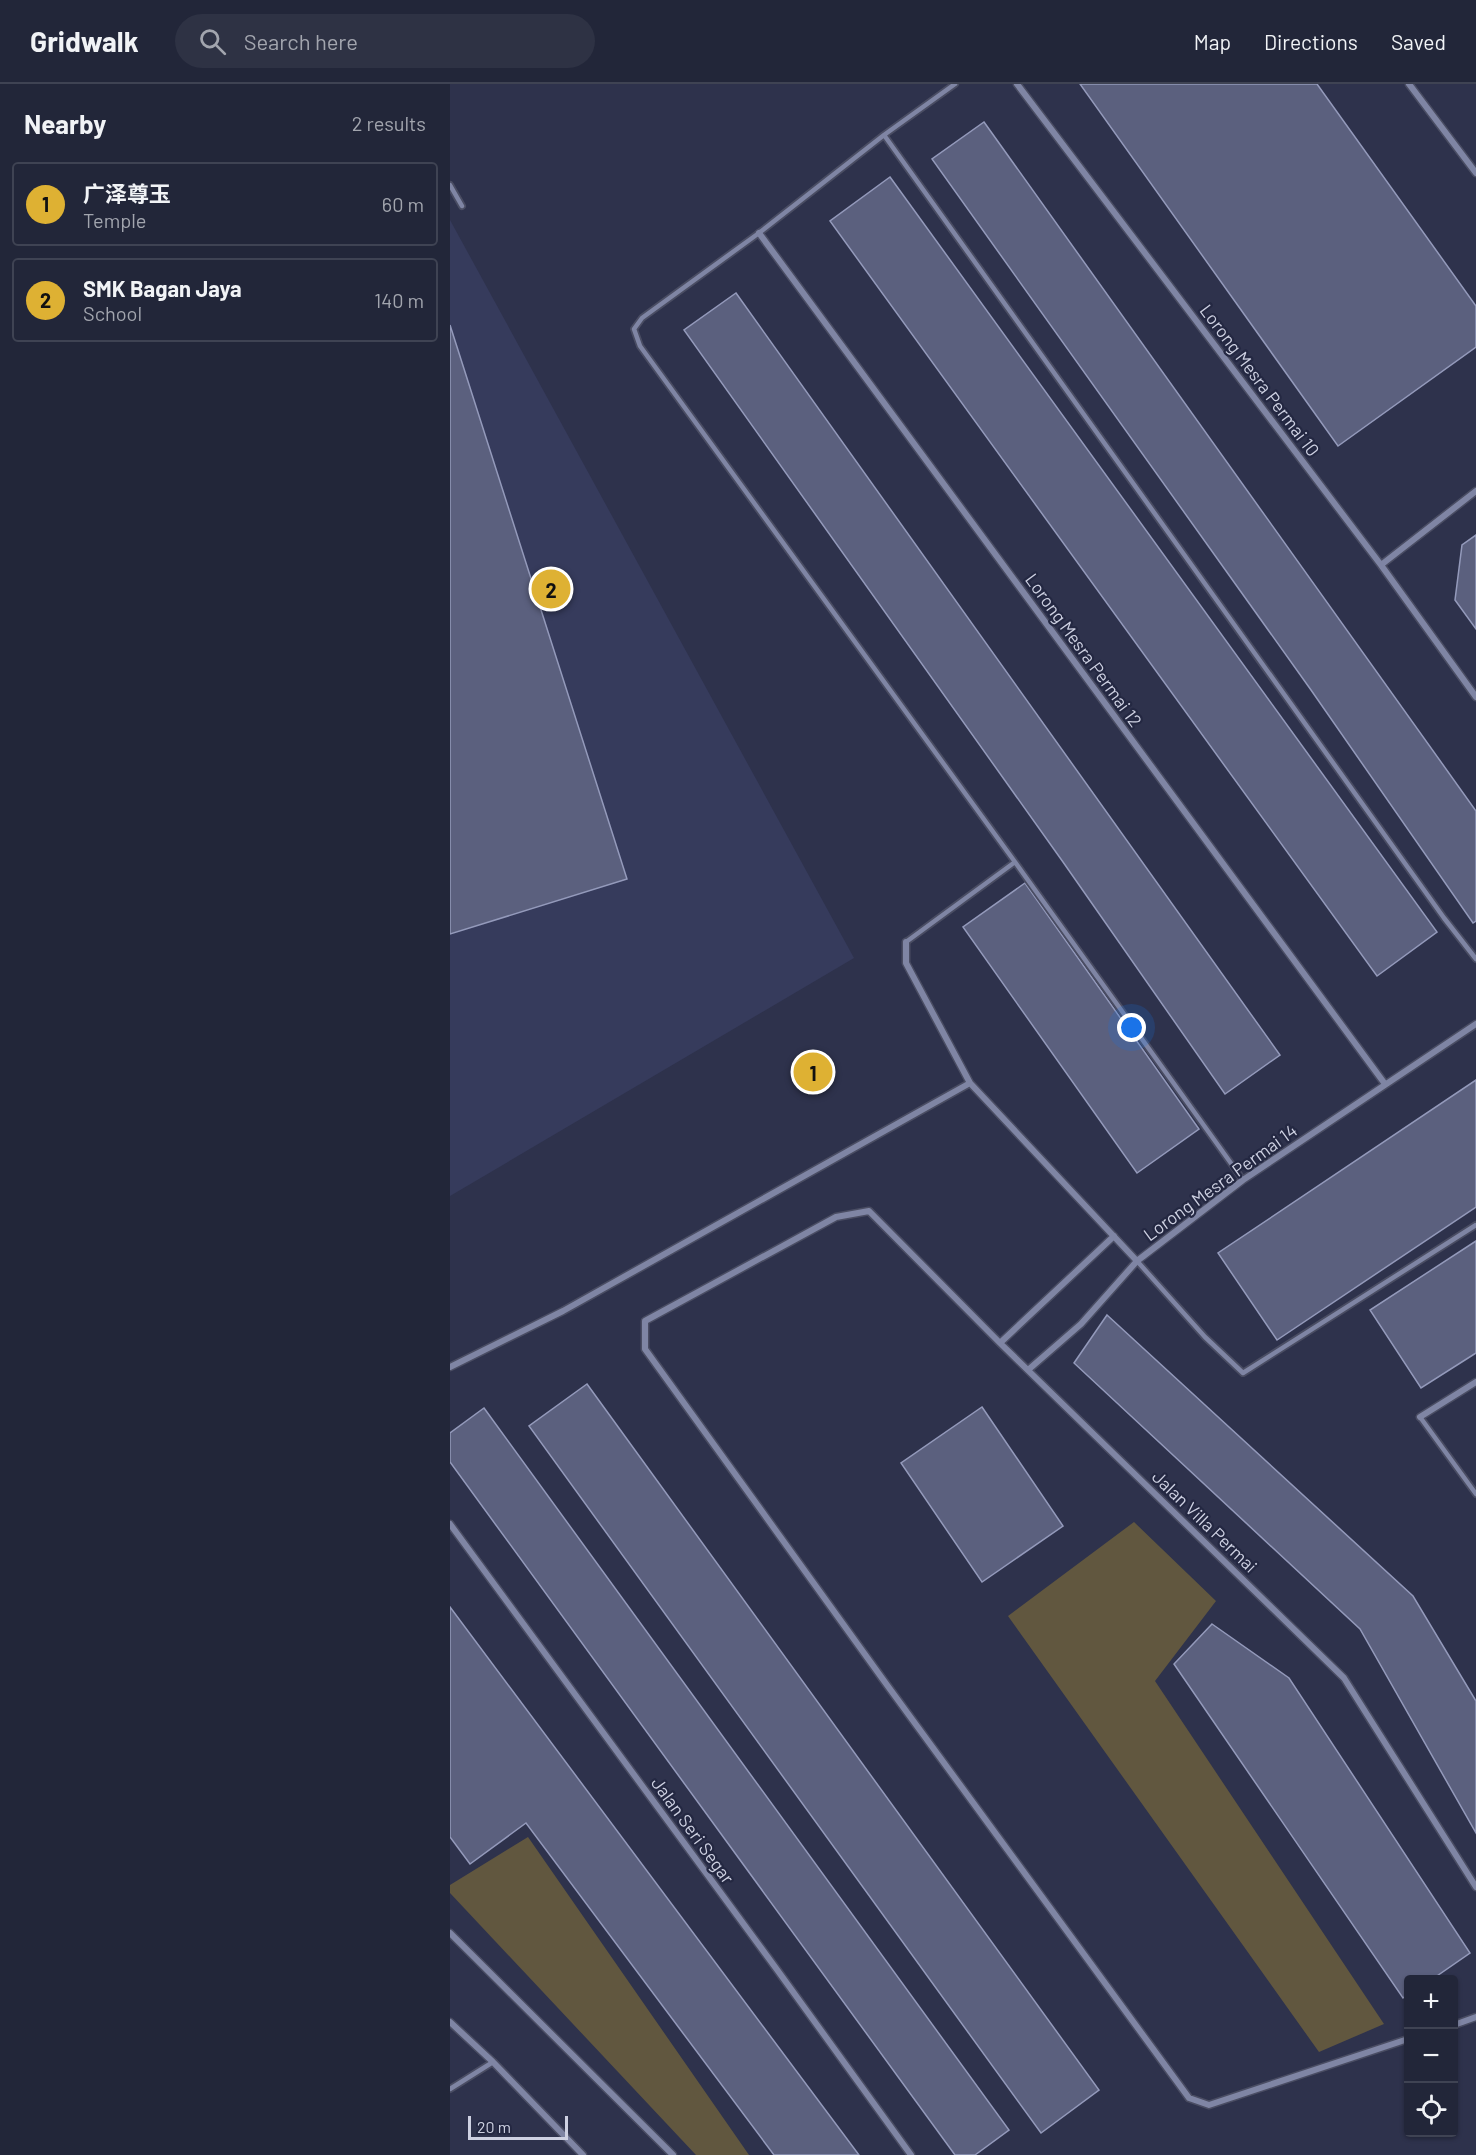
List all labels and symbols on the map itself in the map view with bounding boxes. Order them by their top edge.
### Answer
street label: Lorong Mesra Permai 10 [1196,300,1324,460]
pin: 2 [532,566,570,612]
street label: Lorong Mesra Permai 12 [1021,569,1147,731]
your location [1117,1013,1146,1042]
pin: 1 [794,1050,832,1094]
street label: Lorong Mesra Permai 14 [1139,1119,1301,1245]
street label: Jalan Villa Permai [1148,1465,1262,1577]
street label: Jalan Seri Segar [647,1772,739,1888]
scale bar [468,2113,568,2140]

